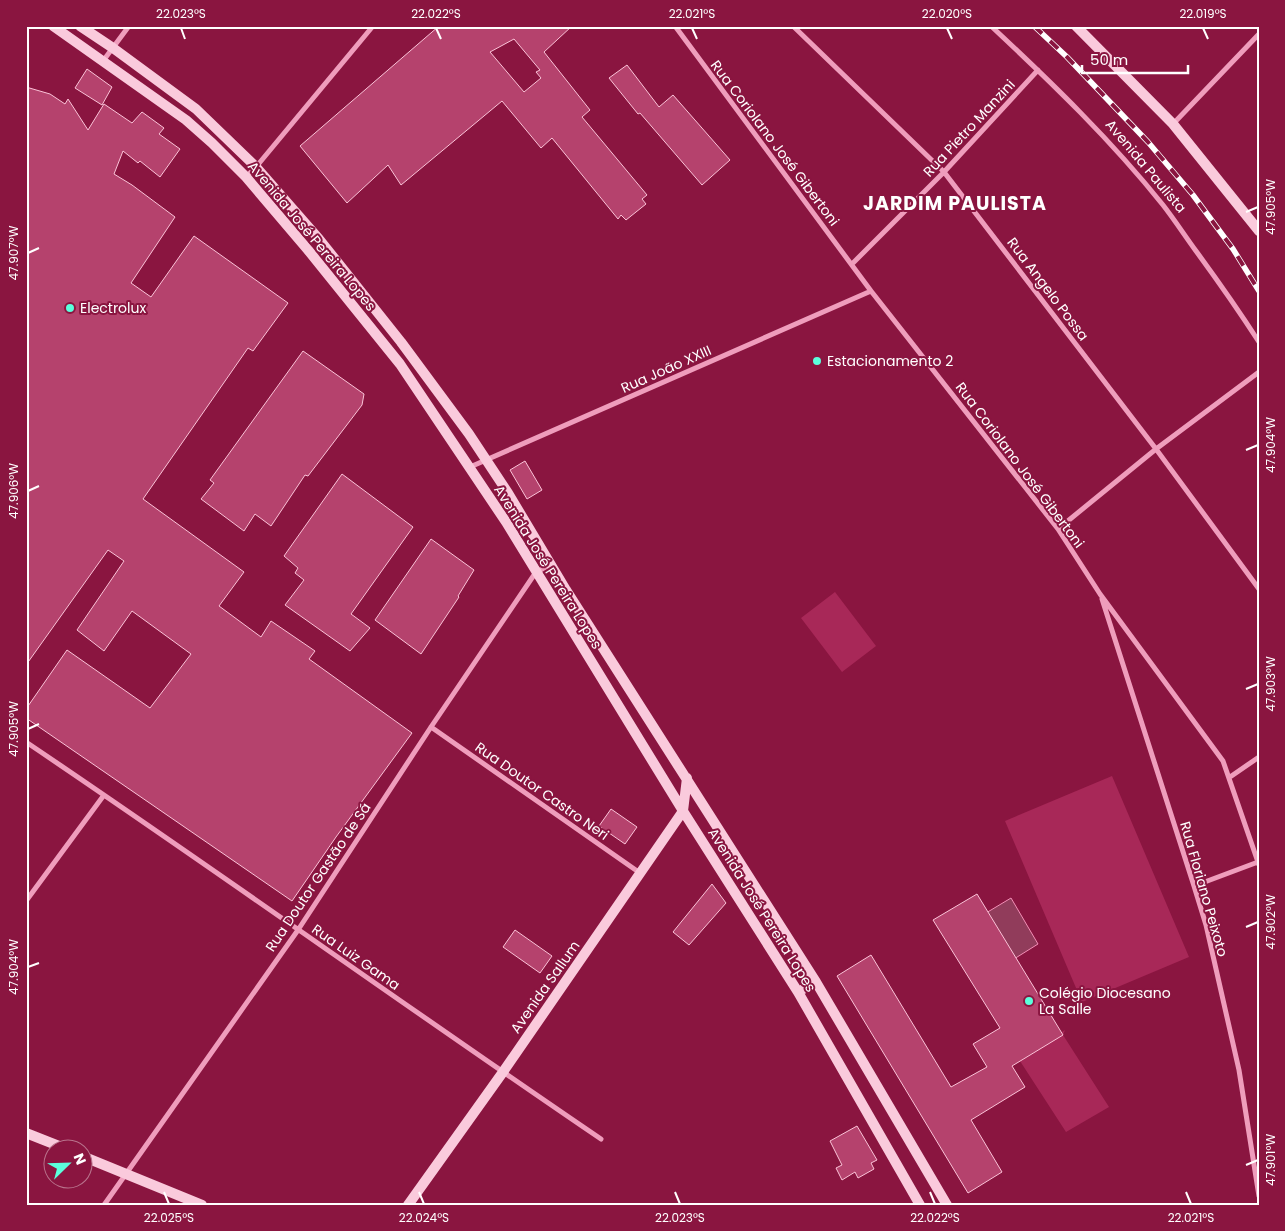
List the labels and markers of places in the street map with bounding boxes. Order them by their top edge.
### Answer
place label: Electrolux [80,298,146,318]
marker: Electrolux [64,302,76,314]
place label: Estacionamento 2 [827,351,953,371]
marker: Estacionamento 2 [811,355,823,367]
place label: Colégio Diocesano La Salle [1039,983,1171,1019]
marker: Colégio Diocesano La Salle [1023,995,1035,1007]

